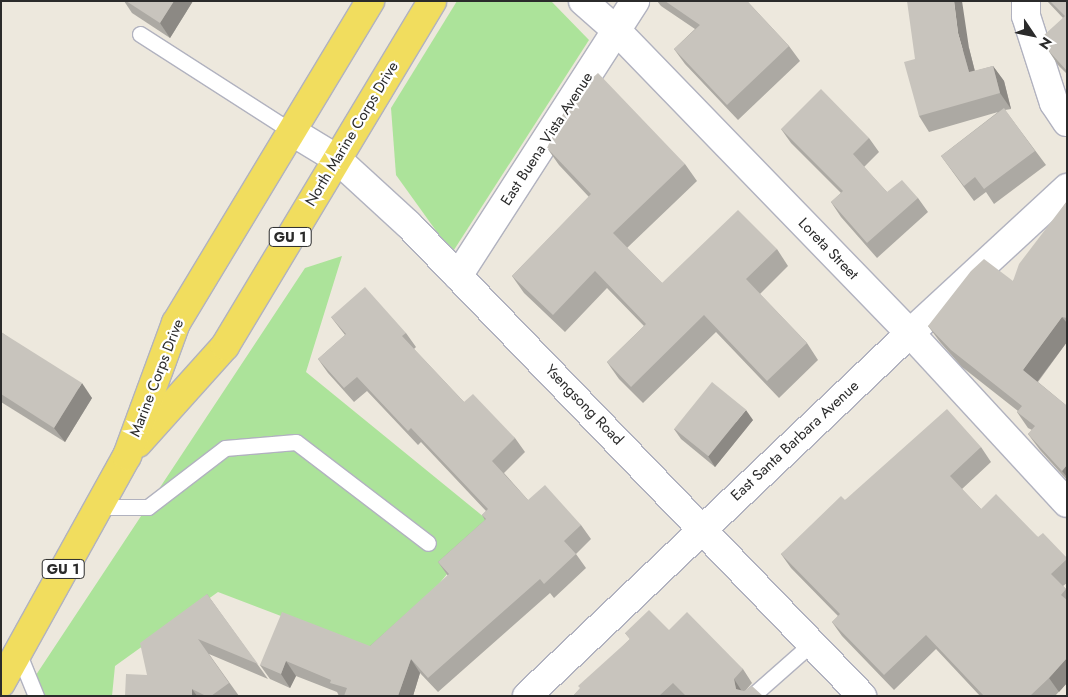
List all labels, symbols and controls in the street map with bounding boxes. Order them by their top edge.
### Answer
north arrow [1008,10,1058,60]
text: N [1034,33,1057,54]
street label: North Marine Corps Drive [302,58,402,210]
street label: East Buena Vista Avenue [497,69,597,209]
street label: Loreta Street [794,214,862,284]
road number: GU 1 [268,226,312,248]
street label: Marine Corps Drive [126,317,188,439]
street label: Ysengsong Road [541,361,627,449]
street label: East Santa Barbara Avenue [727,377,863,505]
road number: GU 1 [40,558,86,580]

